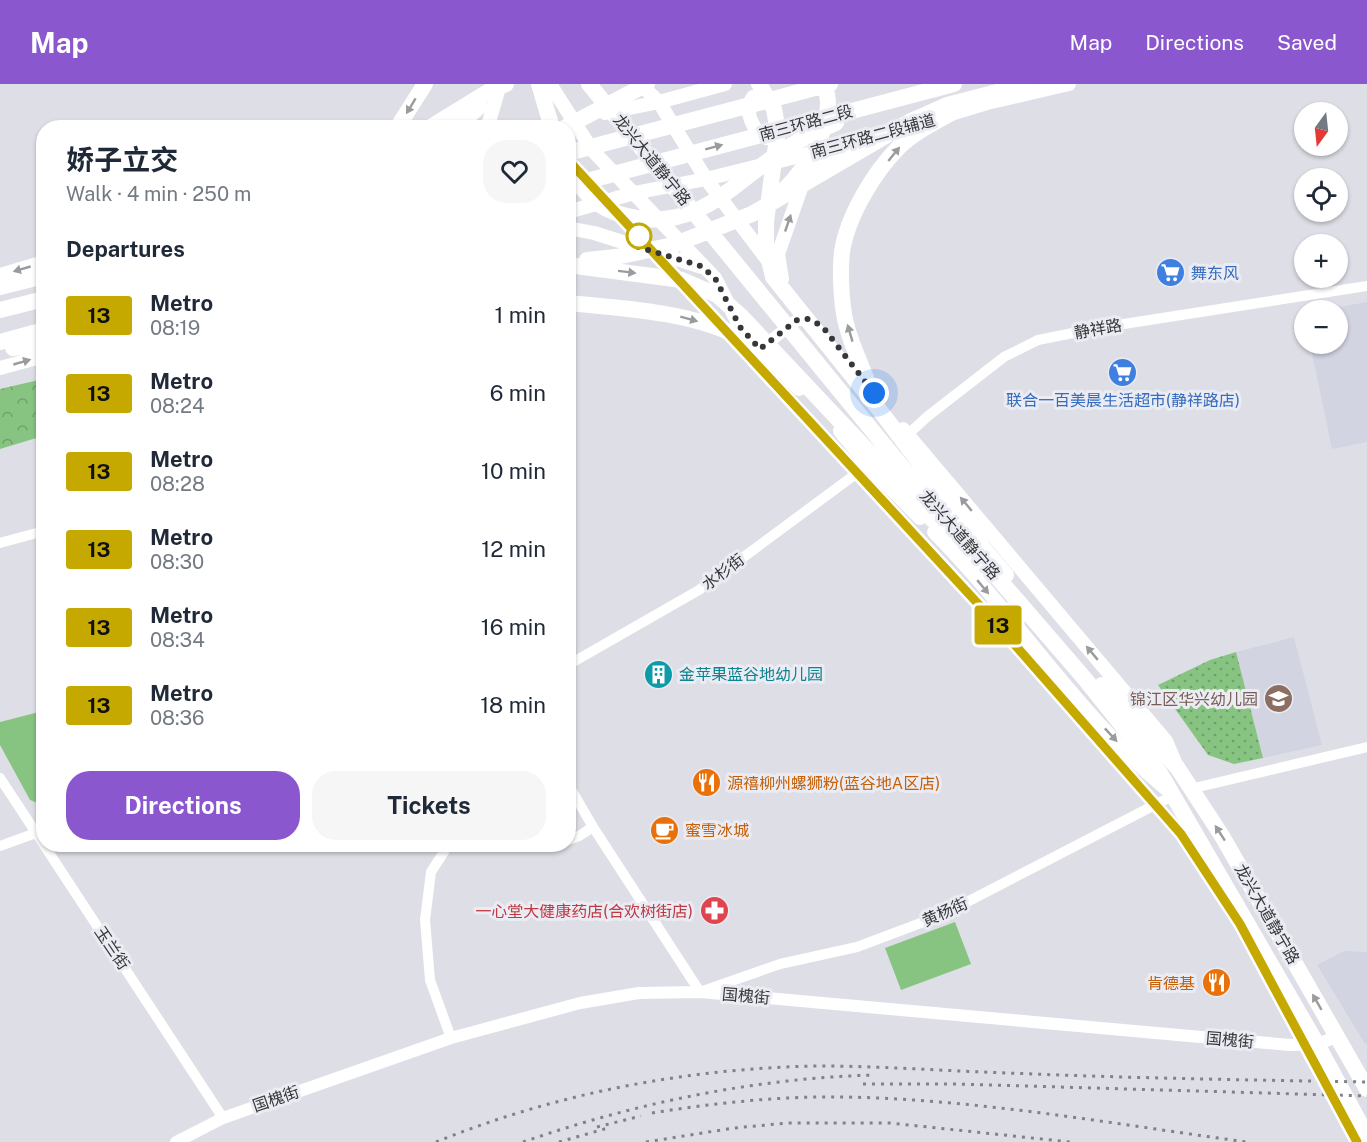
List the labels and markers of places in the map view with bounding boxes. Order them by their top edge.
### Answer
unlabelled marker [626,223,652,249]
supermarket icon: 舞东风 [1154,257,1186,289]
place label: 舞东风 [1191,264,1239,283]
supermarket icon: 联合一百美晨生活超市(静祥路店) [1107,356,1139,388]
place label: 联合一百美晨生活超市(静祥路店) [1006,391,1240,410]
building icon: 金苹果蓝谷地幼儿园 [642,658,674,690]
place label: 金苹果蓝谷地幼儿园 [679,665,823,684]
school or university icon: 锦江区华兴幼儿园 [1263,683,1295,715]
place label: 锦江区华兴幼儿园 [1130,690,1258,709]
restaurant icon: 源禧柳州螺狮粉(蓝谷地A区店) [690,767,722,799]
place label: 源禧柳州螺狮粉(蓝谷地A区店) [727,774,940,793]
cafe icon: 蜜雪冰城 [648,814,680,846]
place label: 蜜雪冰城 [685,821,749,840]
pharmacy icon: 一心堂大健康药店(合欢树街店) [698,895,730,927]
place label: 一心堂大健康药店(合欢树街店) [475,902,693,921]
restaurant icon: 肯德基 [1200,967,1232,999]
place label: 肯德基 [1147,974,1195,993]

